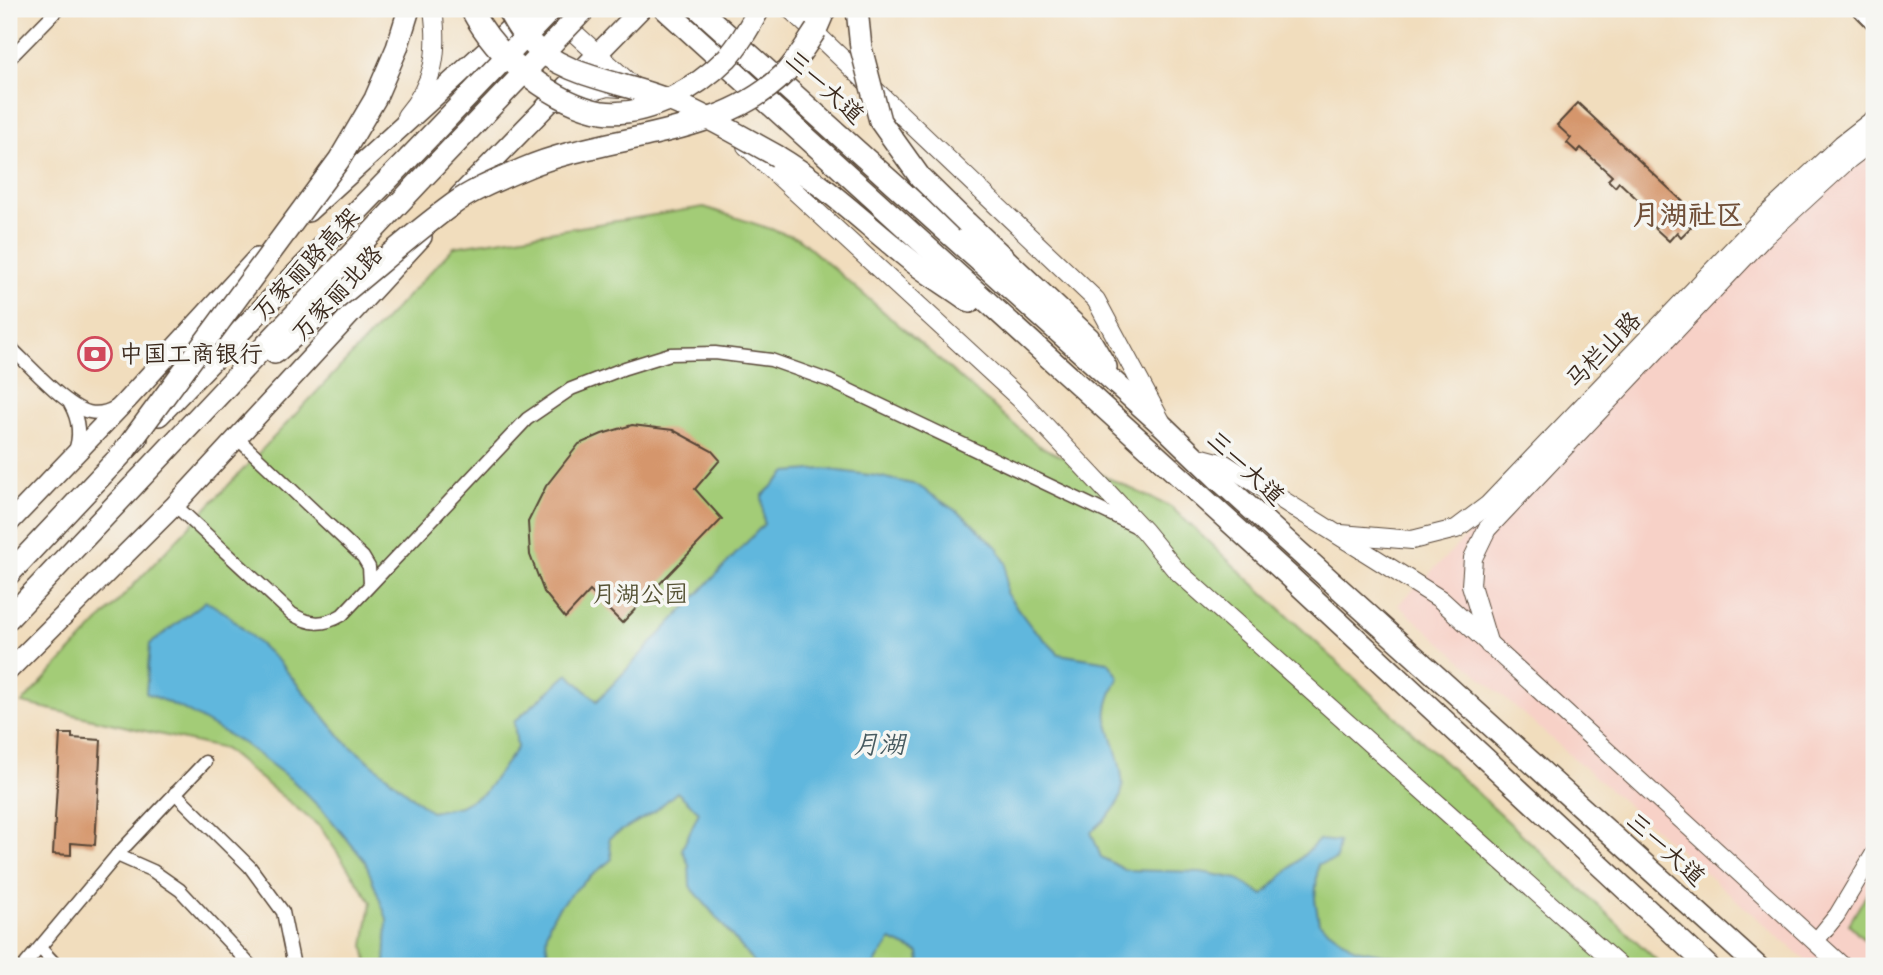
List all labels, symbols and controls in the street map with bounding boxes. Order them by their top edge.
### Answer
street label: 三一大道 [779,40,874,131]
district label: 月湖社区 [1632,191,1744,234]
street label: 万家丽路高架 [242,198,367,328]
street label: 万家丽北路 [281,235,390,348]
street label: 马栏山路 [1555,302,1648,396]
place label: 中国工商银行 [119,334,263,370]
bank icon: 中国工商银行 [76,335,114,373]
street label: 三一大道 [1200,421,1295,512]
park label: 月湖公园 [592,574,688,610]
water label: 月湖 [853,723,908,762]
street label: 三一大道 [1620,802,1715,893]

